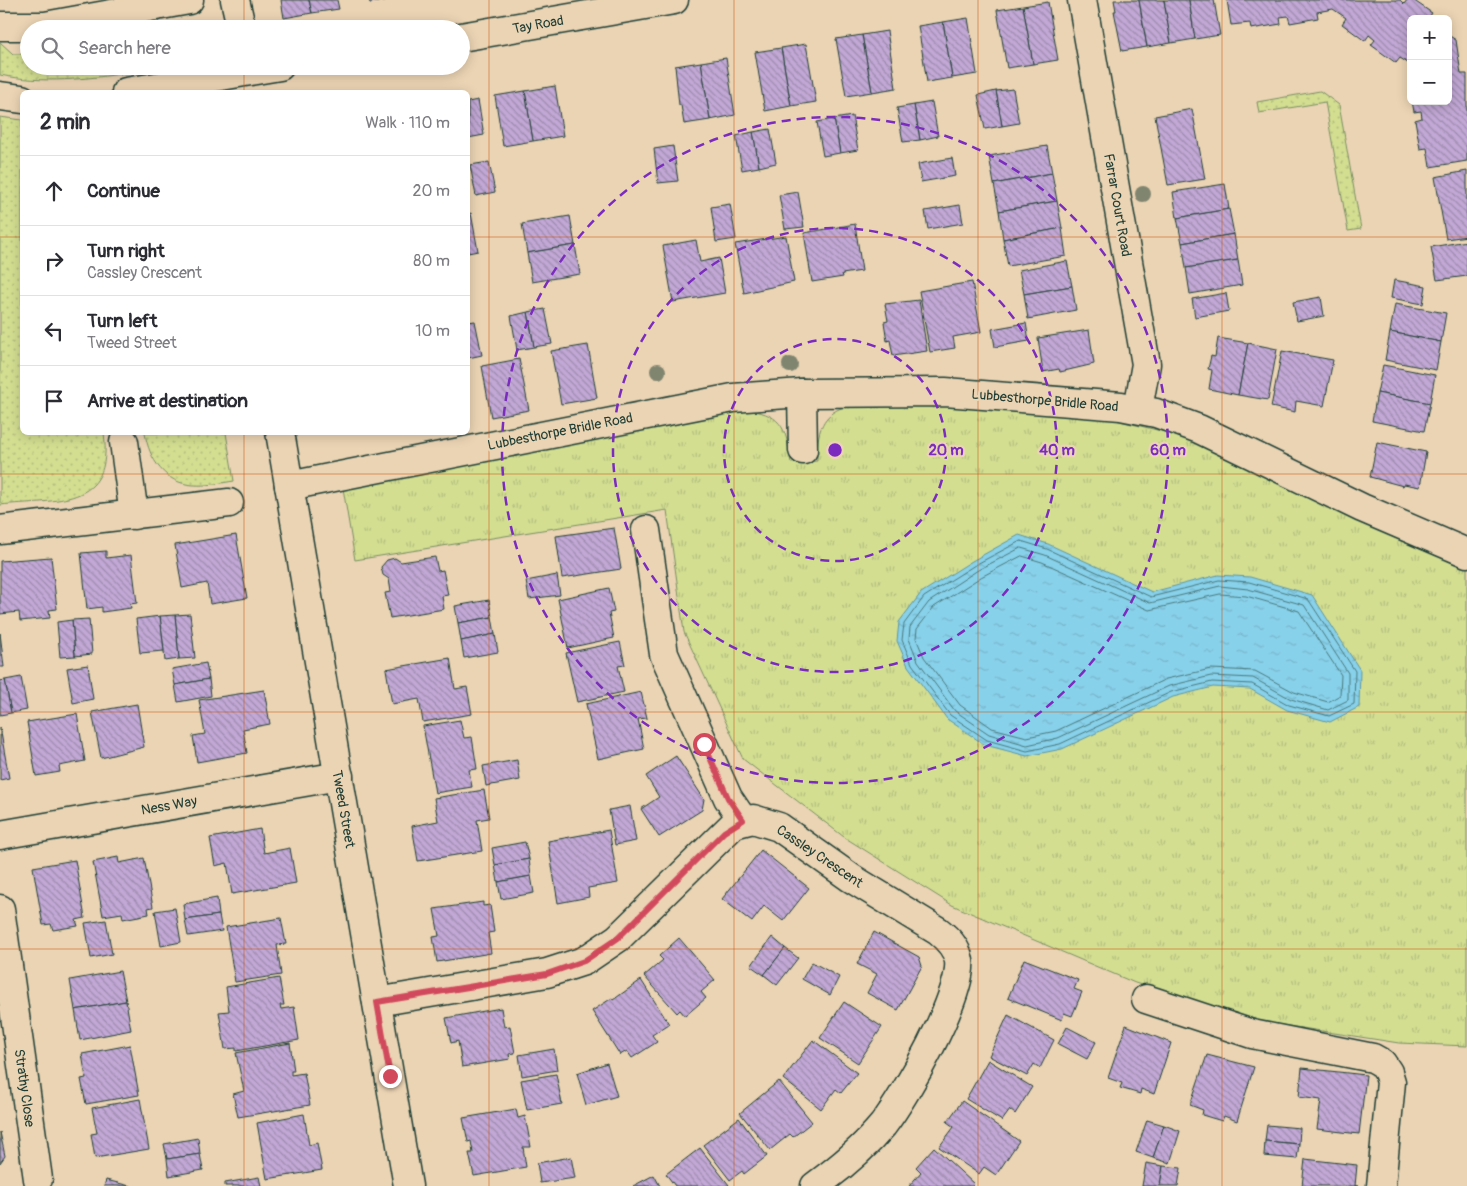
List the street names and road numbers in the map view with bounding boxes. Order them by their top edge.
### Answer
street label: Tay Road [511,12,565,37]
street label: Farrar Court Road [1100,152,1135,258]
street label: Lubbesthorpe Bridle Road [971,386,1119,415]
street label: Lubbesthorpe Bridle Road [486,409,634,454]
street label: Tweed Street [328,769,359,850]
street label: Ness Way [140,792,198,819]
street label: Cassley Crescent [773,821,866,892]
street label: Strathy Close [11,1048,38,1128]

